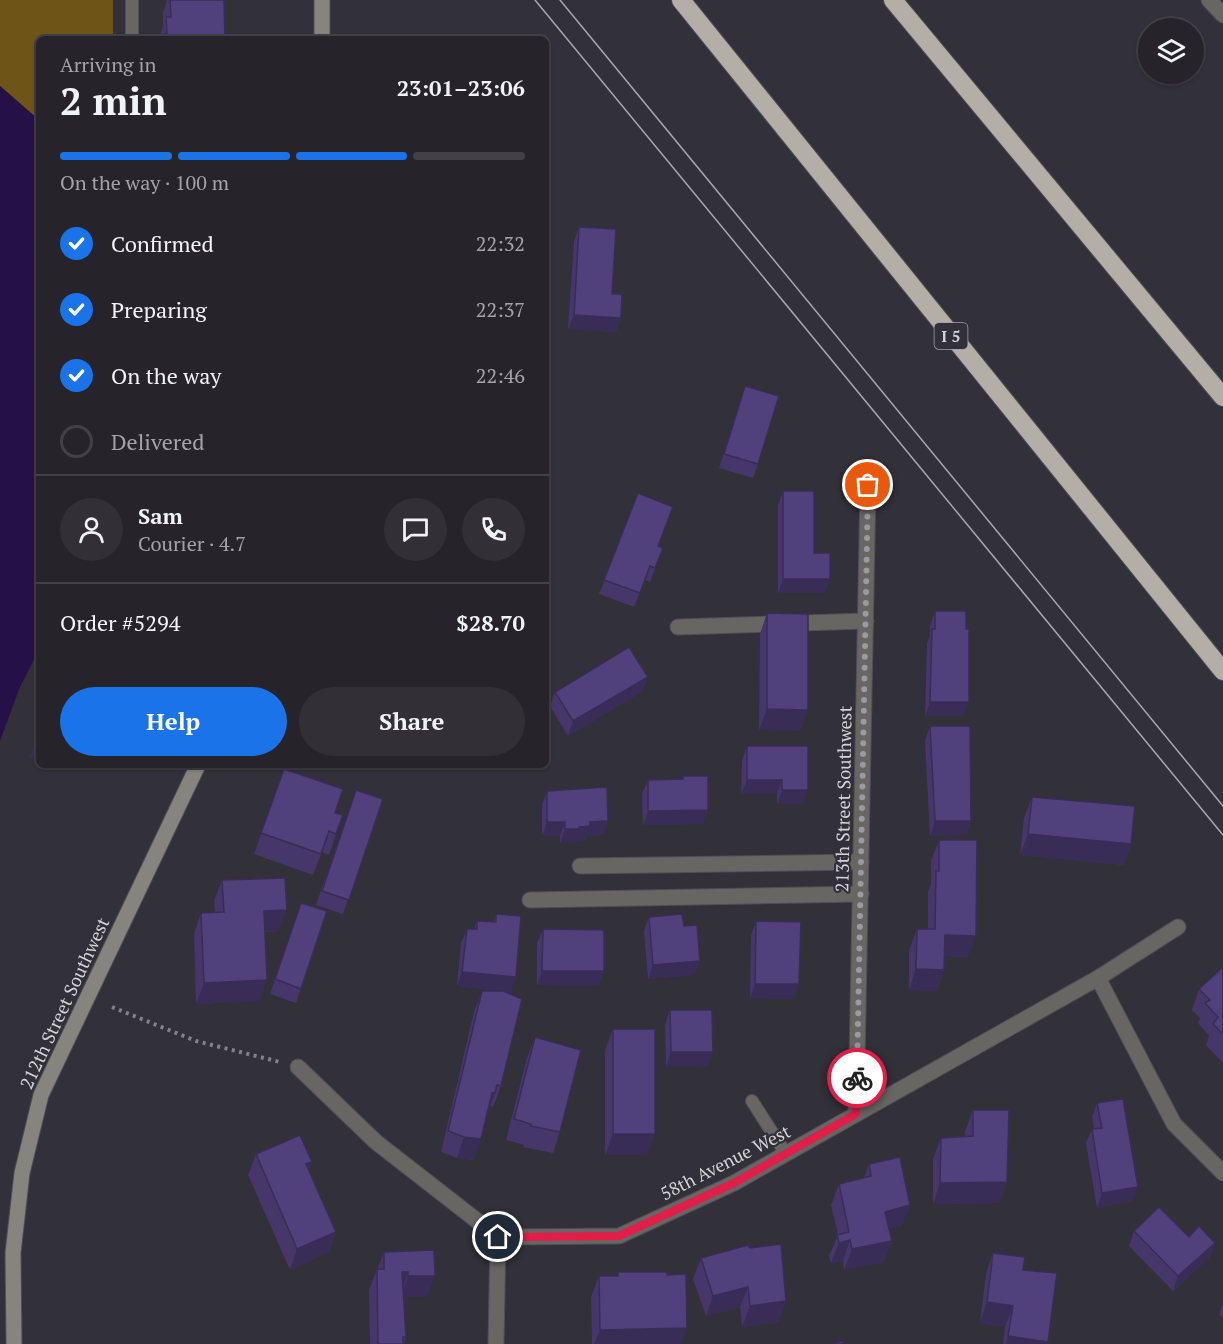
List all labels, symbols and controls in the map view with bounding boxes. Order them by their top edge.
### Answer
map controls [1138,18,1204,84]
button: layers [1138,18,1204,84]
text: Arriving in [60,51,156,78]
text: 23:01–23:06 [397,73,525,102]
text: 2 min [60,74,167,126]
text: On the way · 100 m [60,169,229,196]
icon: check [60,227,93,260]
text: Confirmed [111,229,214,258]
text: 22:32 [476,230,525,257]
icon: check [60,293,93,326]
text: Preparing [111,295,207,324]
text: 22:37 [476,296,525,323]
road number: I 5 [934,323,968,349]
icon: check [60,359,93,392]
text: On the way [111,361,221,390]
text: 22:46 [476,362,525,389]
text: Delivered [111,427,204,456]
pin [842,459,893,510]
icon: bag [851,468,884,501]
button: person [60,498,123,561]
button: chat [384,498,447,561]
button: phone [462,498,525,561]
text: Sam [138,501,183,530]
text: Courier · 4.7 [138,530,246,557]
text: Order #5294 [60,608,180,637]
text: $28.70 [456,608,525,637]
button: Help [60,687,287,756]
button: Share [299,687,525,756]
street label: 213th Street Southwest [829,705,857,892]
street label: 212th Street Southwest [14,913,114,1093]
courier [827,1048,887,1108]
icon: bike [841,1062,874,1095]
street label: 58th Avenue West [656,1119,794,1205]
pin [472,1211,523,1262]
icon: home [481,1220,514,1253]

